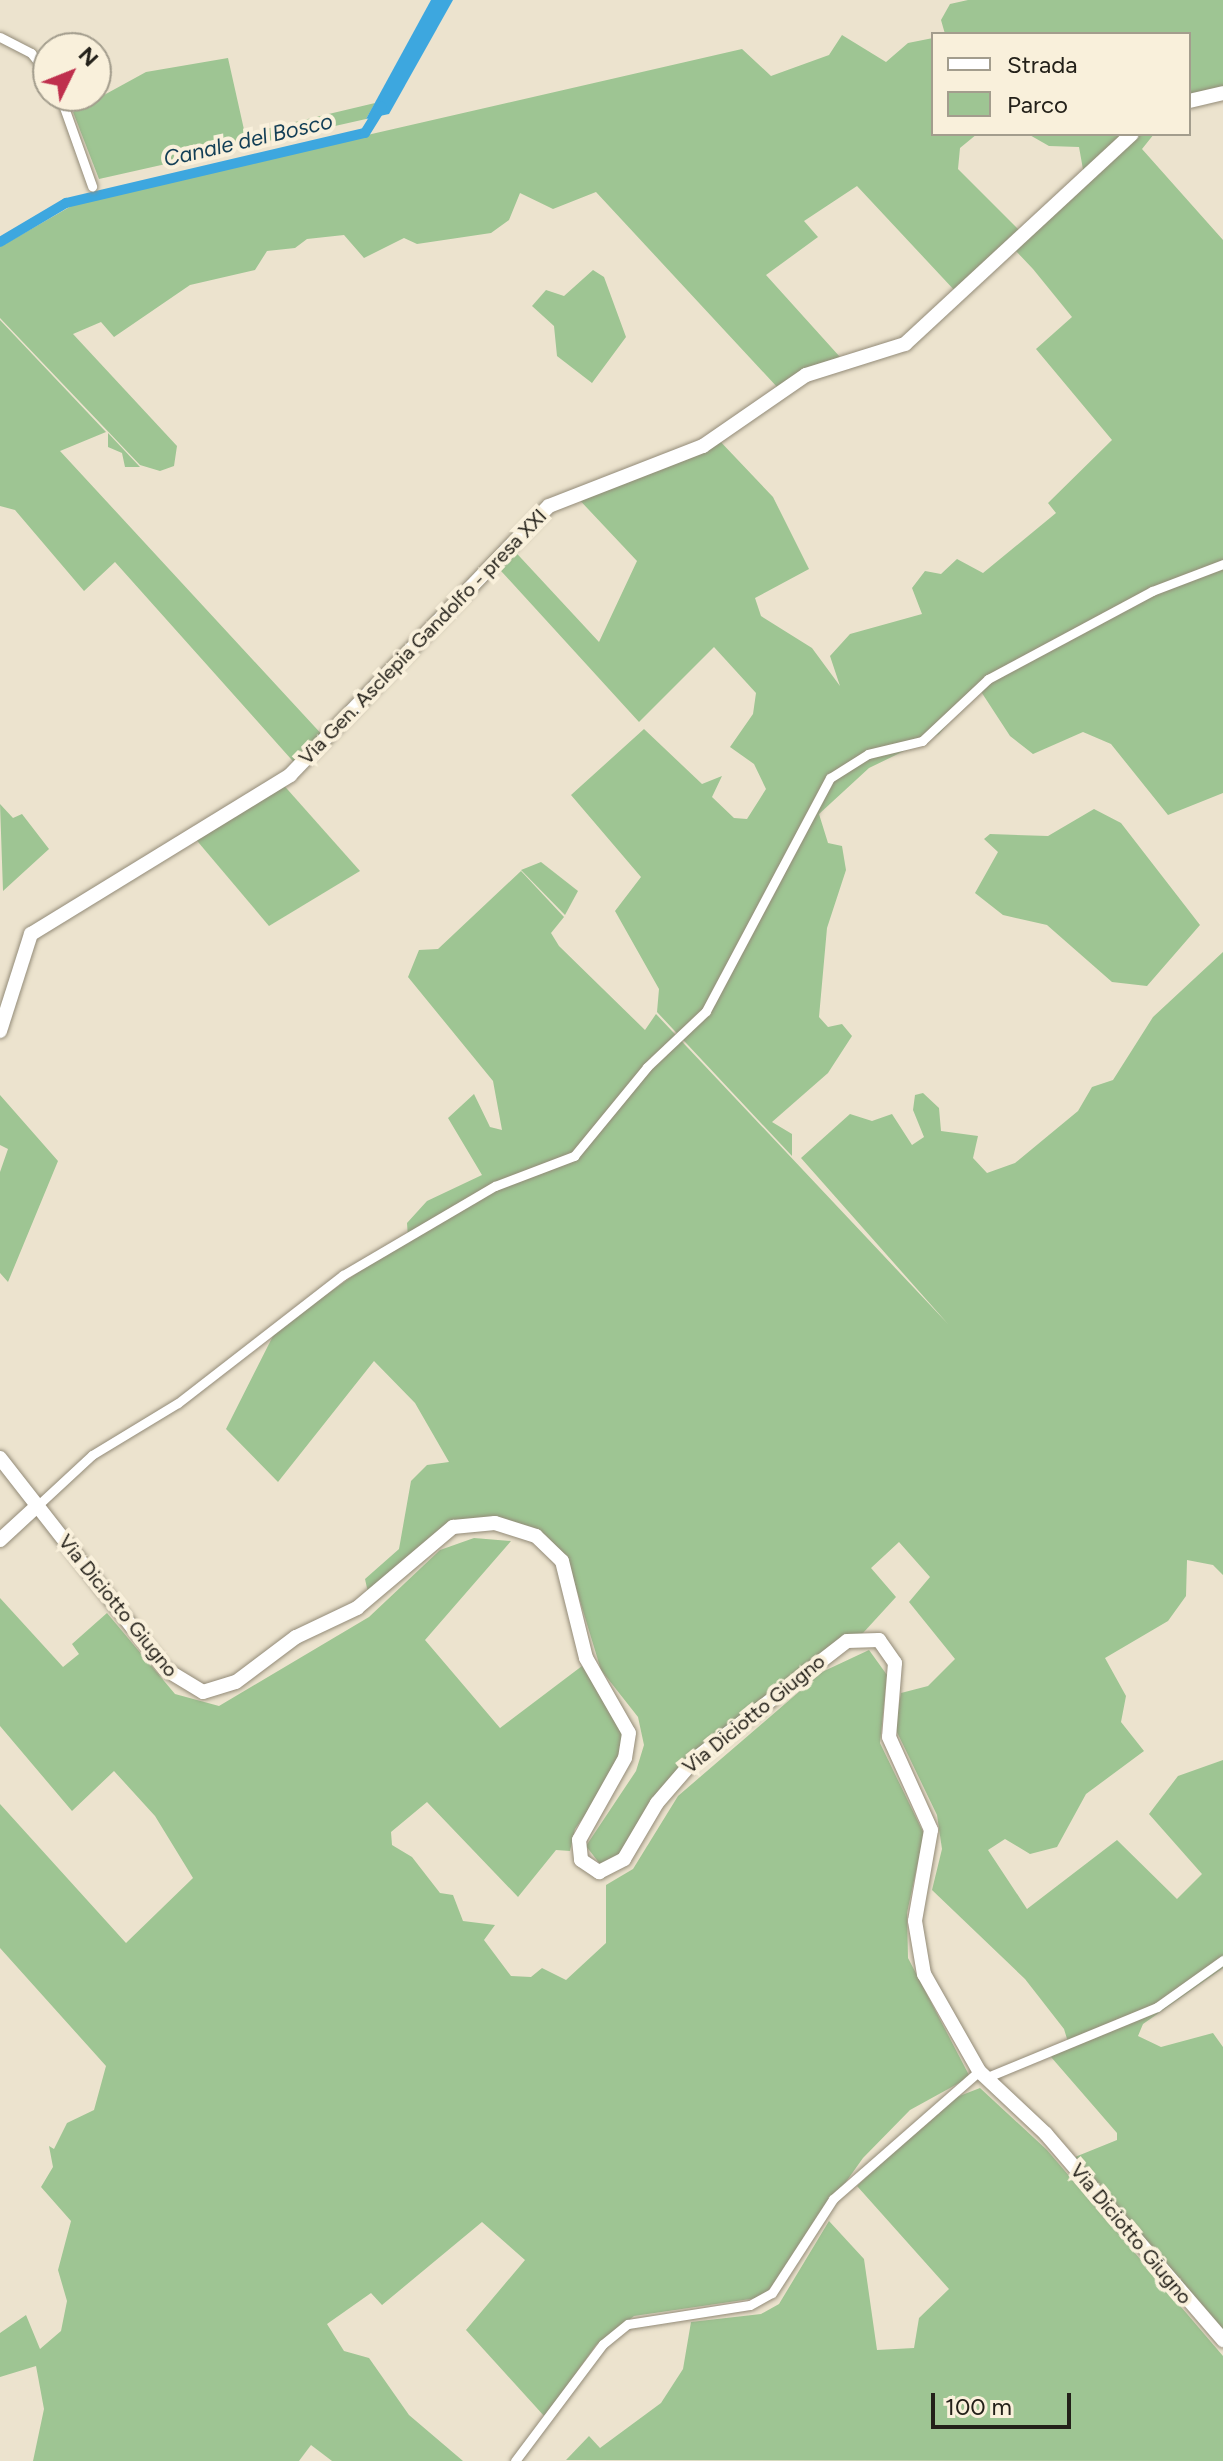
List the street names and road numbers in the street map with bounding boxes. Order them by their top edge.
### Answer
street label: Via Gen. Asclepia Gandolfo - presa XXI [294,504,552,770]
street label: Via Diciotto Giugno [53,1530,183,1682]
street label: Via Diciotto Giugno [678,1649,830,1779]
street label: Via Diciotto Giugno [1065,2159,1197,2309]

